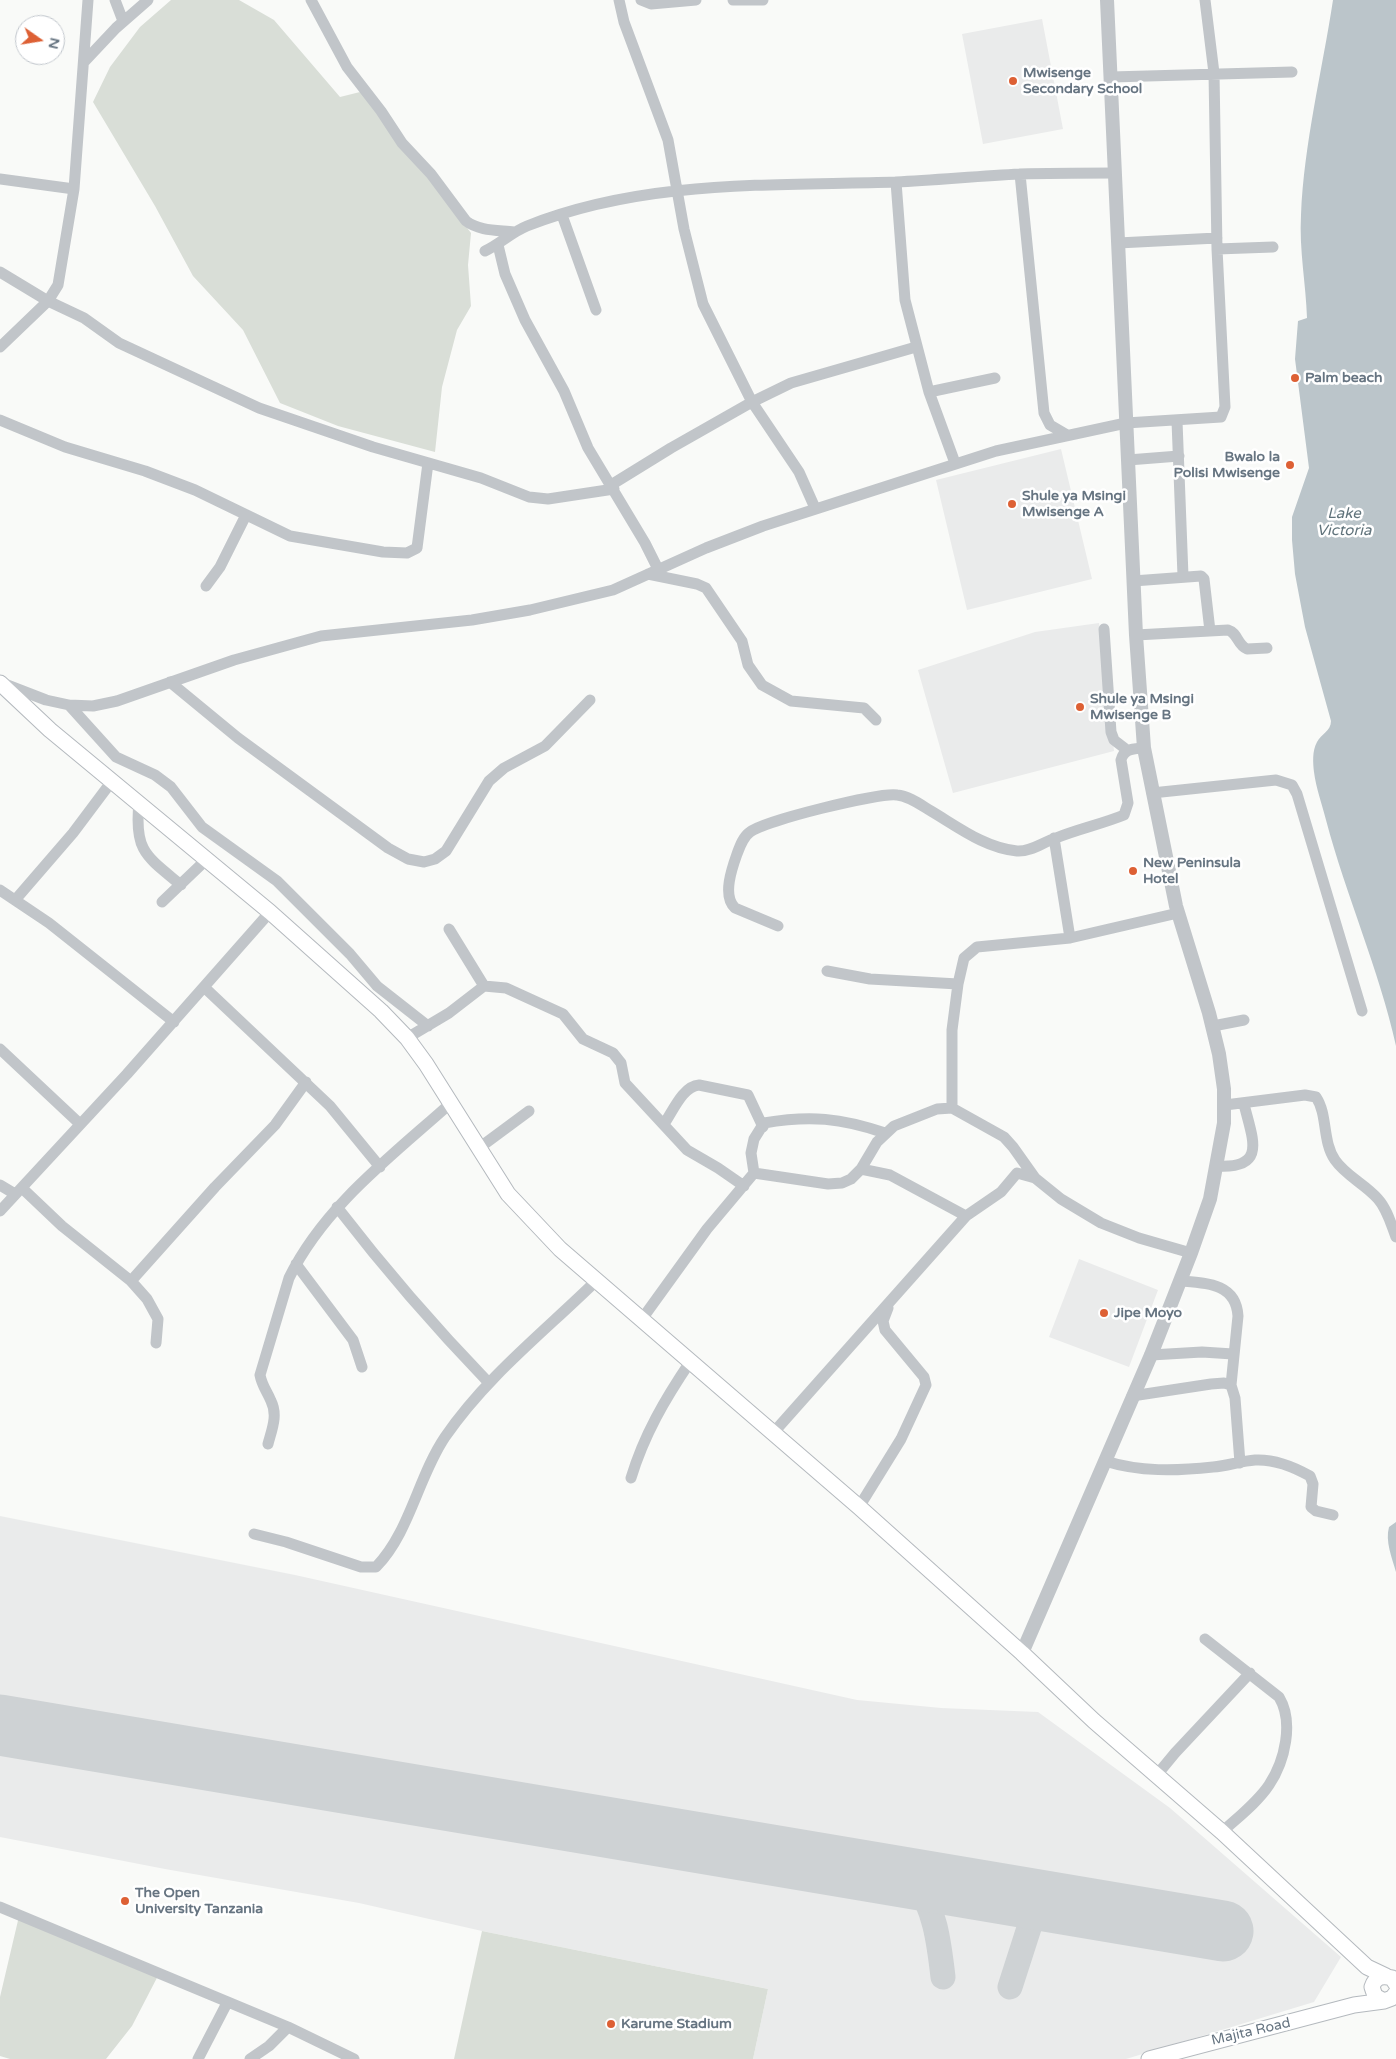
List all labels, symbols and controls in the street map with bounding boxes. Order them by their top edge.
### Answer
north arrow [15,15,65,65]
text: N [45,36,64,51]
place label: Mwisenge Secondary School [1023,65,1142,98]
marker: Mwisenge Secondary School [1007,75,1019,87]
place label: Palm beach [1305,370,1383,386]
marker: Palm beach [1289,372,1301,384]
place label: Bwalo la Polisi Mwisenge [1174,449,1280,482]
marker: Bwalo la Polisi Mwisenge [1284,459,1296,471]
place label: Shule ya Msingi Mwisenge A [1022,488,1126,520]
marker: Shule ya Msingi Mwisenge A [1006,498,1018,510]
water label: Lake Victoria [1317,505,1371,540]
place label: Shule ya Msingi Mwisenge B [1090,691,1194,724]
marker: Shule ya Msingi Mwisenge B [1074,701,1086,713]
place label: New Peninsula Hotel [1143,855,1241,888]
marker: New Peninsula Hotel [1127,865,1139,877]
place label: Jipe Moyo [1114,1305,1182,1321]
marker: Jipe Moyo [1098,1307,1110,1319]
place label: The Open University Tanzania [135,1885,263,1918]
marker: The Open University Tanzania [119,1895,131,1907]
street label: Majita Road [1210,2015,1292,2049]
place label: Karume Stadium [621,2016,732,2032]
marker: Karume Stadium [605,2018,617,2030]

